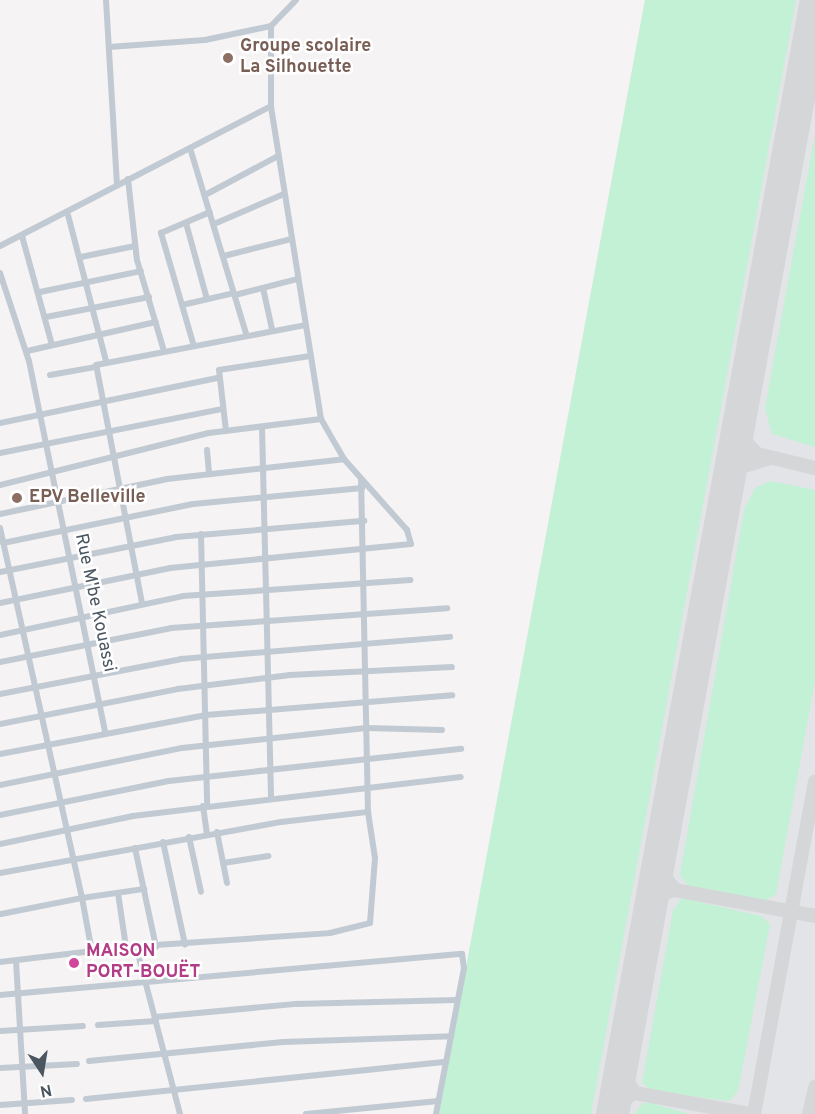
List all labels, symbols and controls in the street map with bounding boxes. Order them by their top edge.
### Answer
place label: Groupe scolaire La Silhouette [240,37,371,80]
marker: Groupe scolaire La Silhouette [221,51,235,65]
place label: EPV Belleville [29,487,146,509]
marker: EPV Belleville [10,491,24,505]
street label: Rue M'be Kouassi [69,532,119,674]
place label: MAISON PORT-BOUËT [86,942,200,984]
marker: MAISON PORT-BOUËT [67,956,81,970]
north arrow [12,1042,72,1102]
text: N [38,1079,53,1101]

